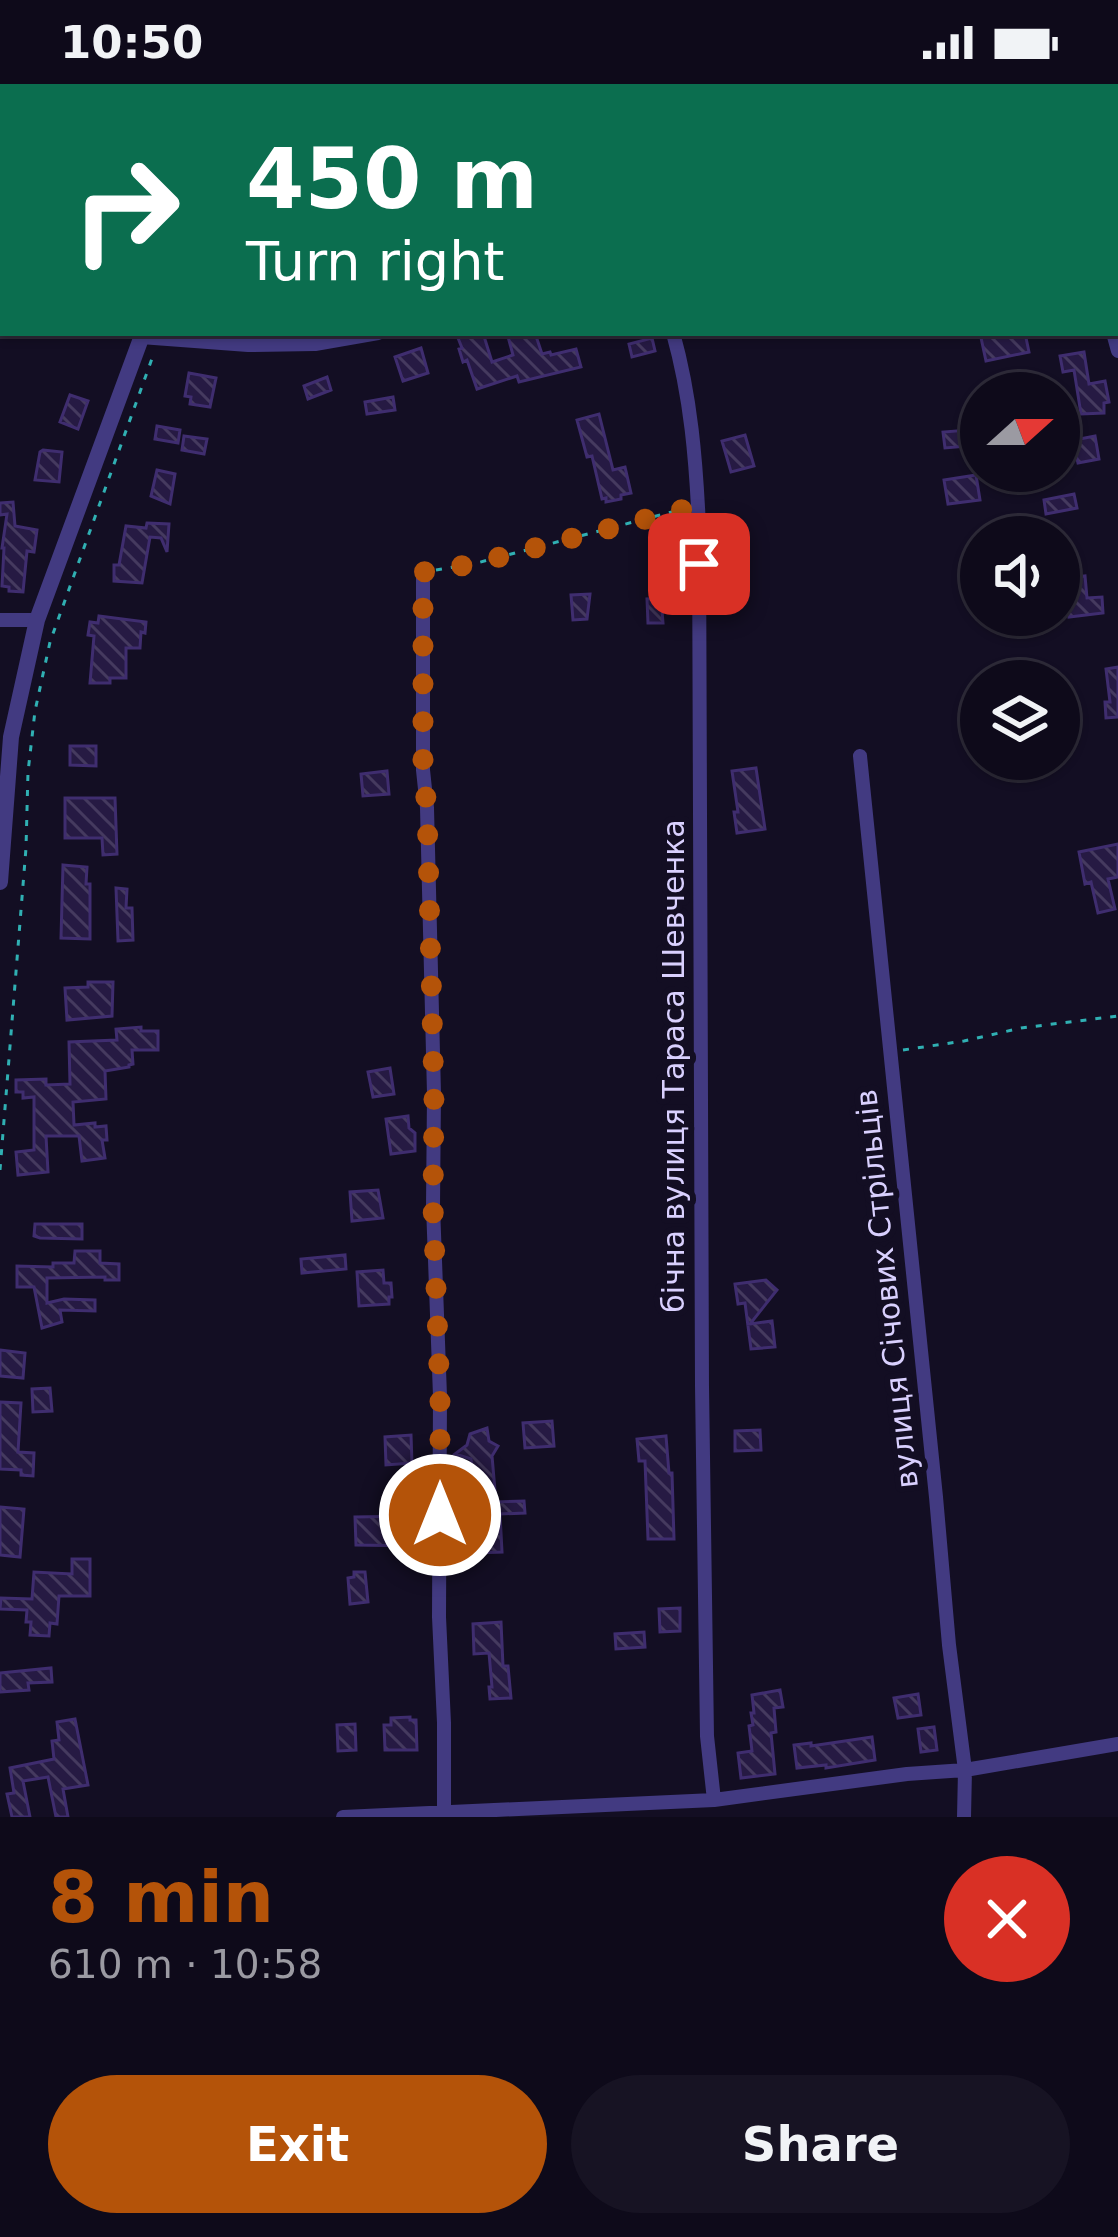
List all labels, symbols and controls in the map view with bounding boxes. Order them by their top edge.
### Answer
text: 10:50 [60,16,203,69]
text: 450 m [246,130,538,228]
icon: right [48,132,204,288]
text: Turn right [246,230,505,293]
north arrow [960,372,1080,492]
map controls [960,372,1080,780]
pin [648,513,750,615]
button: sound [960,516,1080,636]
icon: arrive [666,531,732,597]
button: layers [960,660,1080,780]
street label: бічна вулиця Тараса Шевченка [656,819,691,1313]
street label: вулиця Січових Стрільців [848,1088,925,1490]
position arrow [377,1452,503,1578]
text: 8 min [48,1855,274,1939]
button: close [944,1856,1070,1982]
text: 610 m · 10:58 [48,1942,322,1987]
button: Exit [48,2075,547,2213]
button: Share [571,2075,1070,2213]

